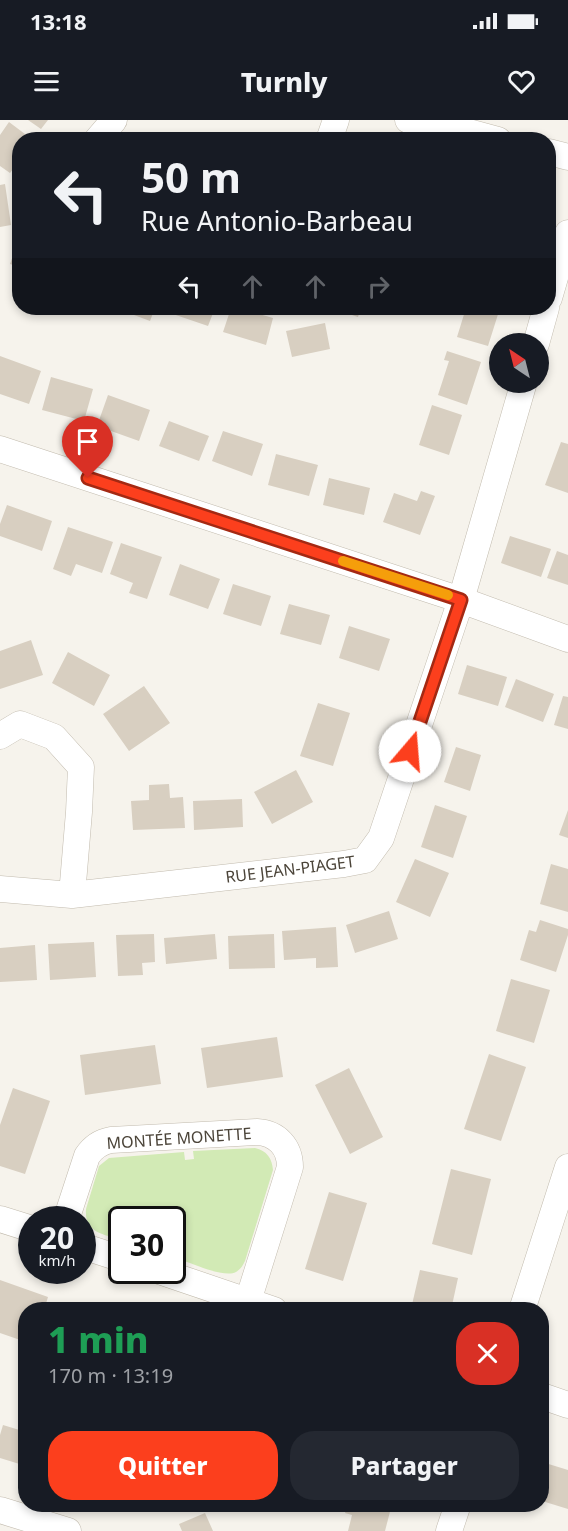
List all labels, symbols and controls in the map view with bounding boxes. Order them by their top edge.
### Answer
text: 13:18 [30,6,87,36]
text: Turnly [241,63,327,100]
icon: menu [30,65,63,98]
icon: heart [505,65,538,98]
text: 50 m [141,148,241,205]
icon: left [42,156,120,234]
text: Rue Antonio-Barbeau [141,202,413,239]
icon: left [173,270,206,303]
icon: ahead [236,270,269,303]
icon: ahead [299,270,332,303]
icon: right [362,270,395,303]
north arrow [489,333,549,393]
map controls [489,333,549,393]
pin [62,416,113,478]
icon: arrive [71,425,104,458]
position arrow [378,719,442,783]
street label: RUE JEAN-PIAGET [224,850,356,888]
street label: MONTÉE MONETTE [106,1122,252,1154]
speed limit sign: 30 [108,1206,186,1284]
text: 20 [40,1217,74,1258]
text: km/h [39,1250,75,1270]
text: 1 min [48,1315,149,1364]
button: close [456,1322,519,1385]
text: 170 m · 13:19 [48,1362,173,1389]
button: Quitter [48,1431,278,1500]
button: Partager [290,1431,519,1500]

